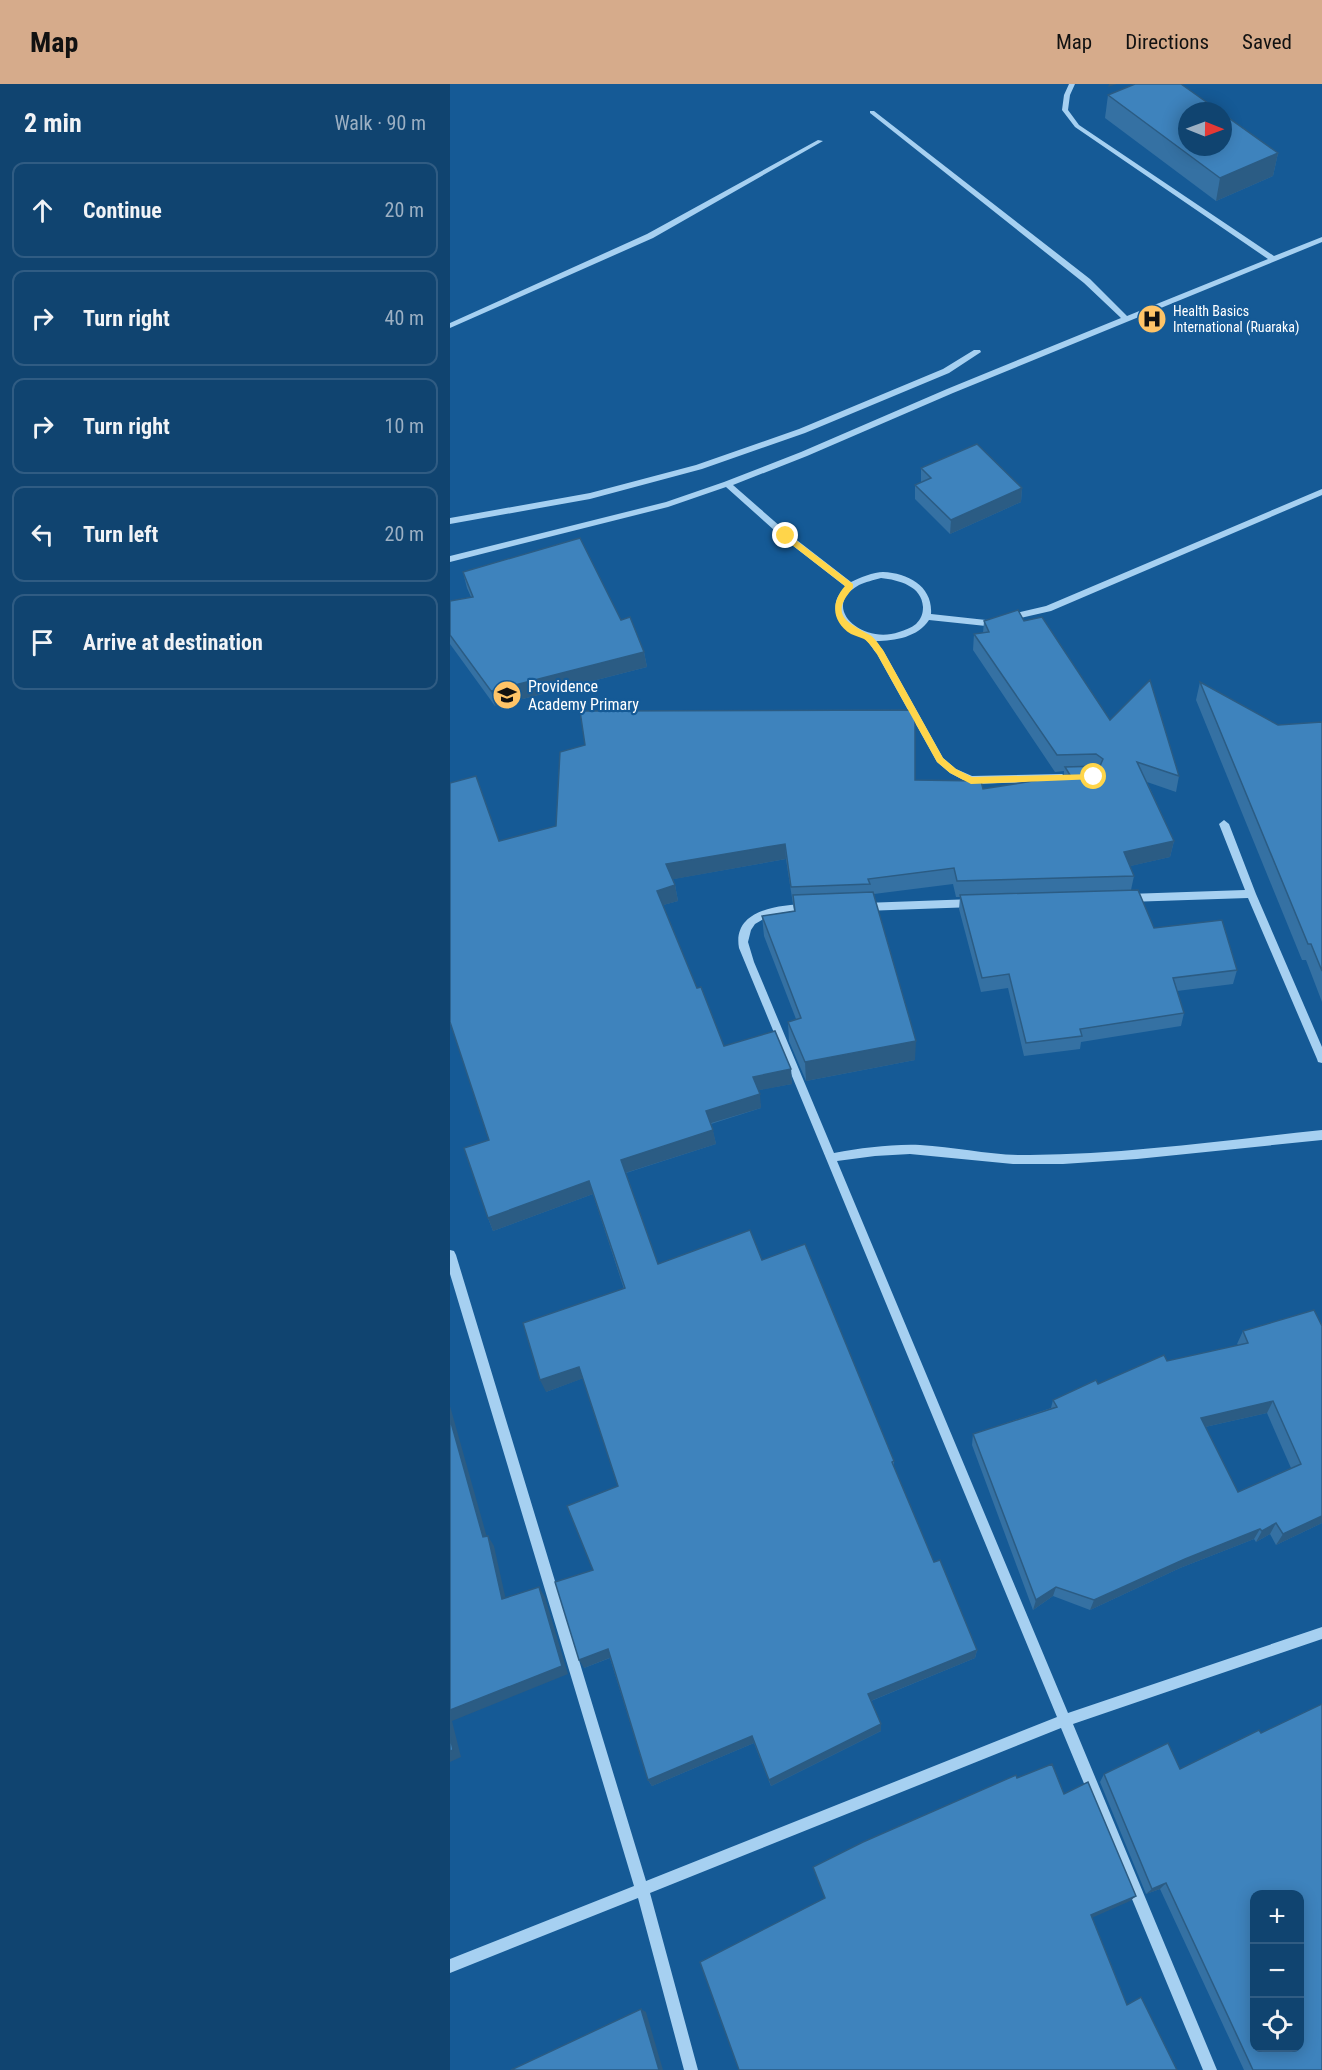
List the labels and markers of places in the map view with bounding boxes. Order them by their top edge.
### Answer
hospital icon: Health Basics International (Ruaraka) [1136,303,1168,335]
place label: Health Basics International (Ruaraka) [1173,303,1300,336]
place label: Providence Academy Primary [528,677,639,714]
school or university icon: Providence Academy Primary [491,679,523,711]

